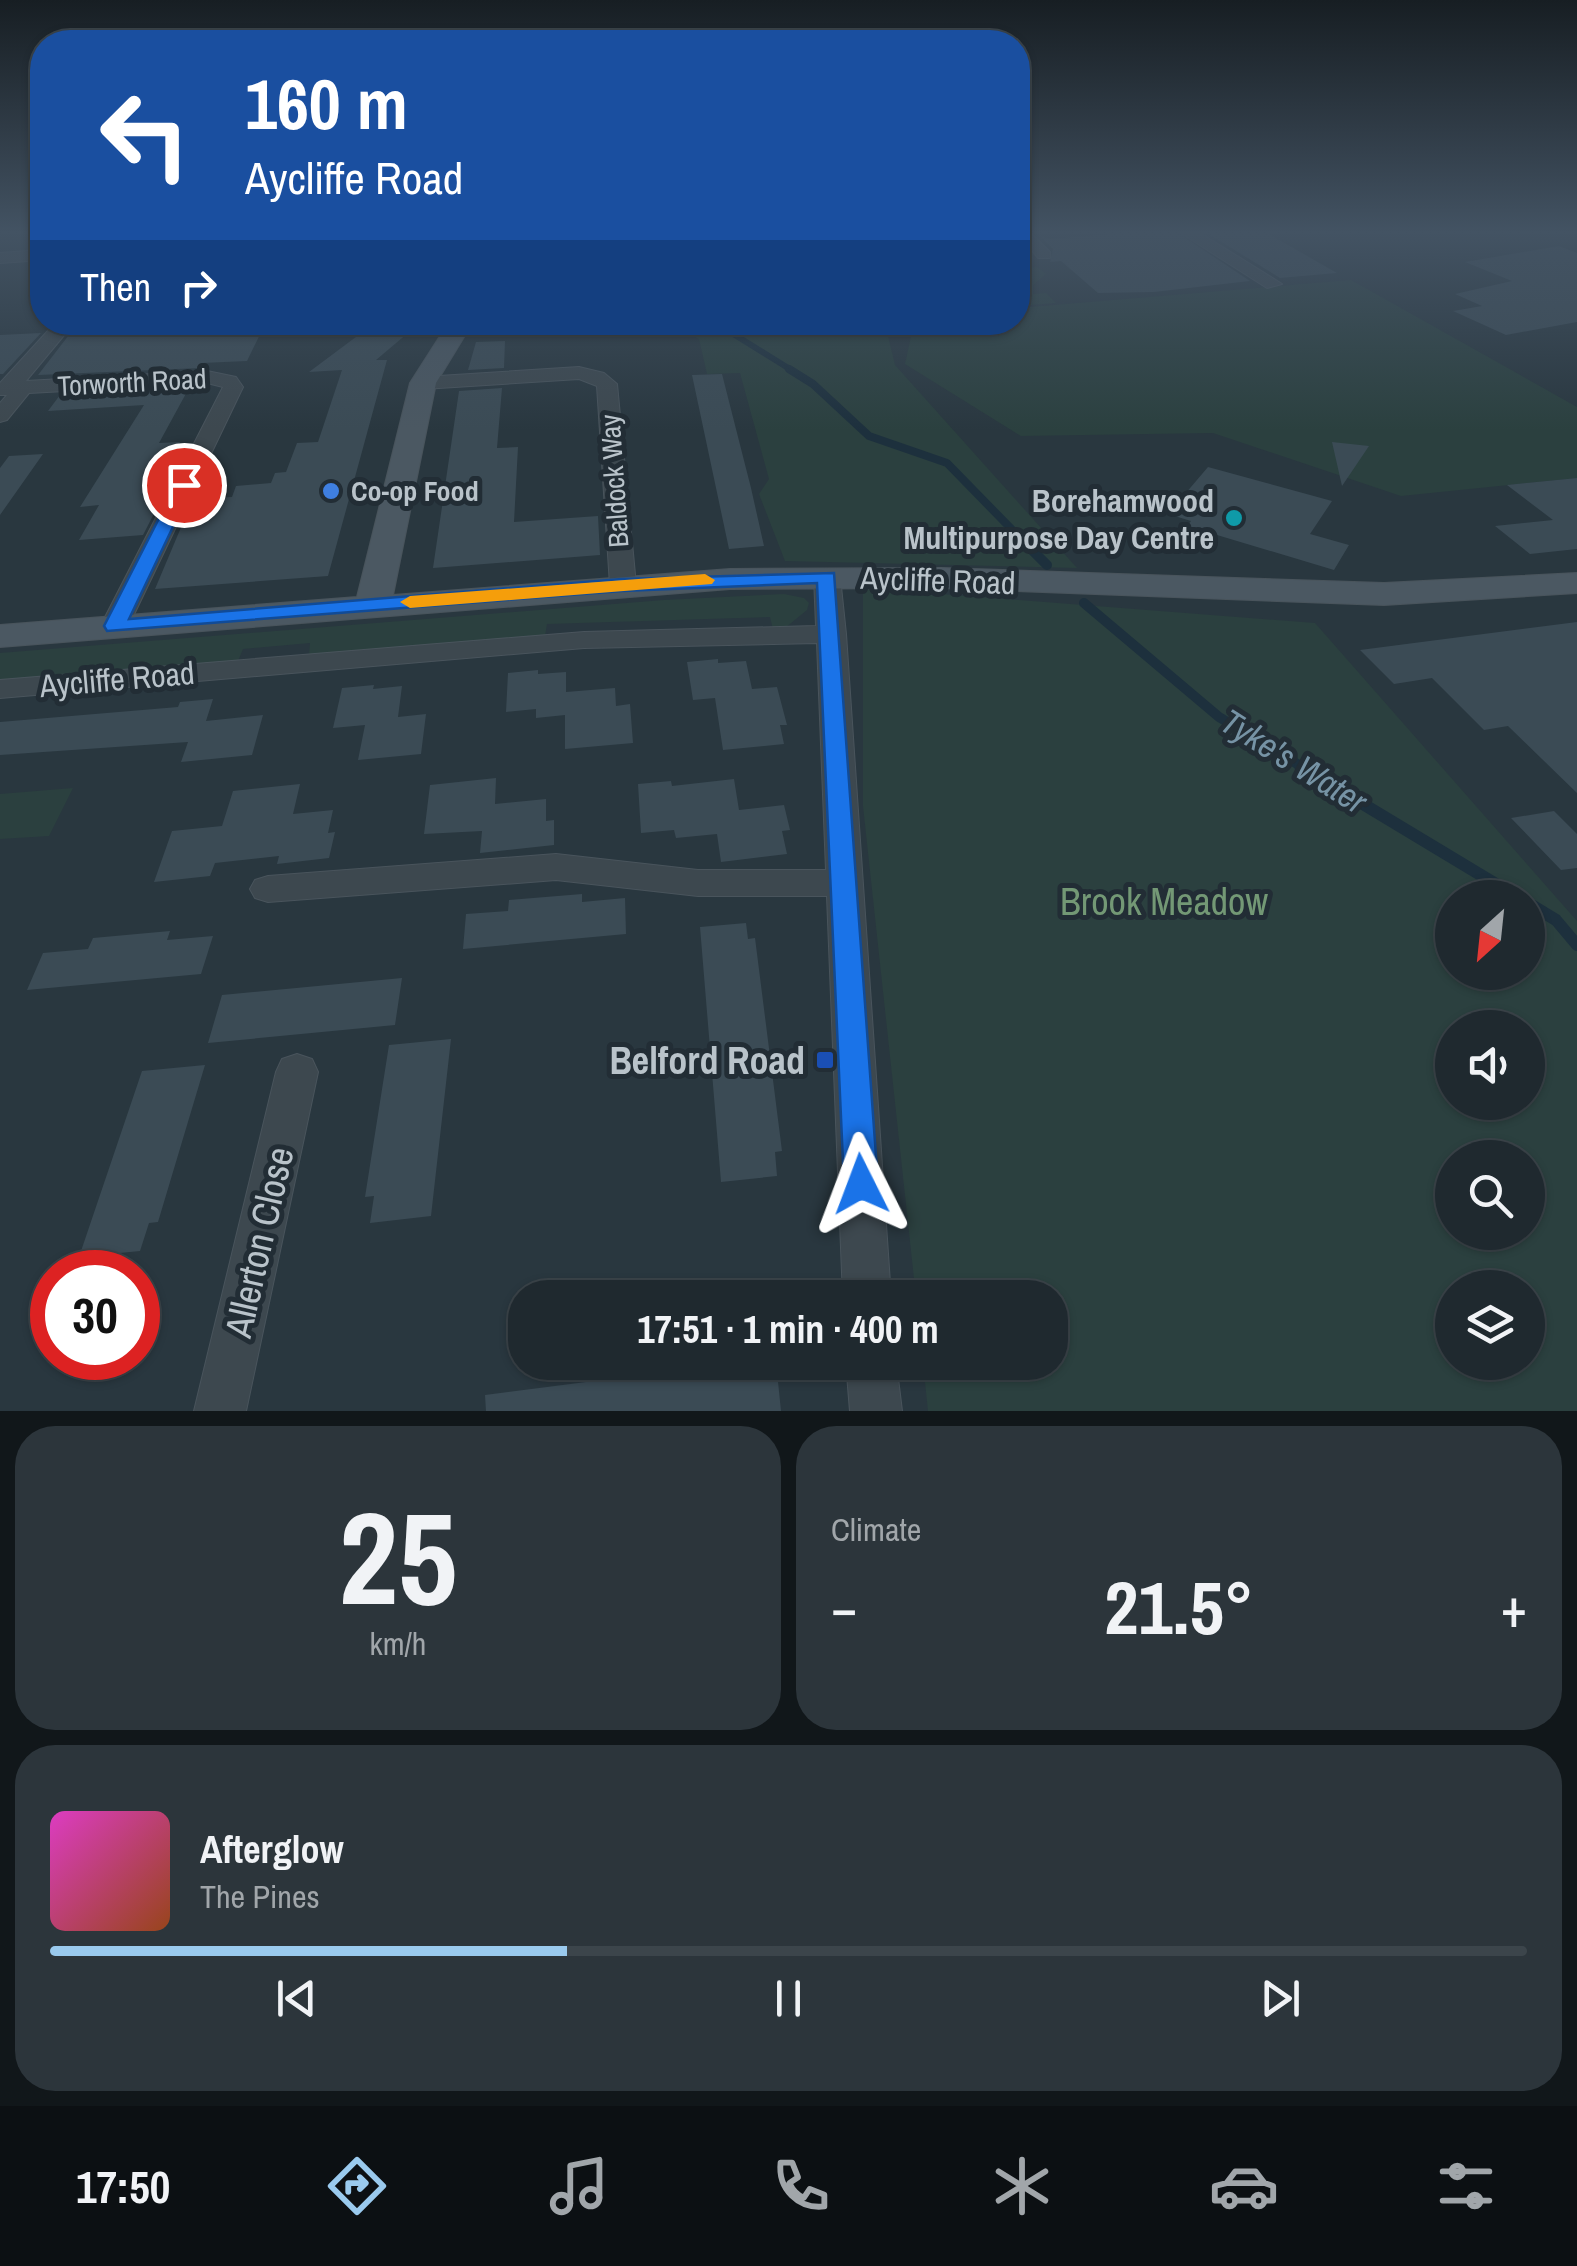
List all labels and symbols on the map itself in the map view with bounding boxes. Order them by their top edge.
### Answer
street label: Torworth Road [56,359,208,405]
street label: Baldock Way [590,413,638,549]
pin [142,443,227,528]
place label: Co-op Food [351,472,479,510]
place label: Borehamwood Multipurpose Day Centre [903,479,1214,559]
marker: Co-op Food [320,480,342,502]
marker: Borehamwood Multipurpose Day Centre [1223,507,1245,529]
street label: Aycliffe Road [859,556,1016,604]
street label: Aycliffe Road [37,651,196,707]
water label: Tyke's Water [1212,698,1377,825]
park label: Brook Meadow [1060,876,1268,927]
north arrow [1435,880,1545,990]
place label: Belford Road [609,1035,805,1086]
marker: Belford Road [814,1049,836,1071]
position arrow [809,1132,913,1236]
street label: Allerton Close [212,1142,306,1343]
speed limit sign: 30 [30,1250,160,1380]

